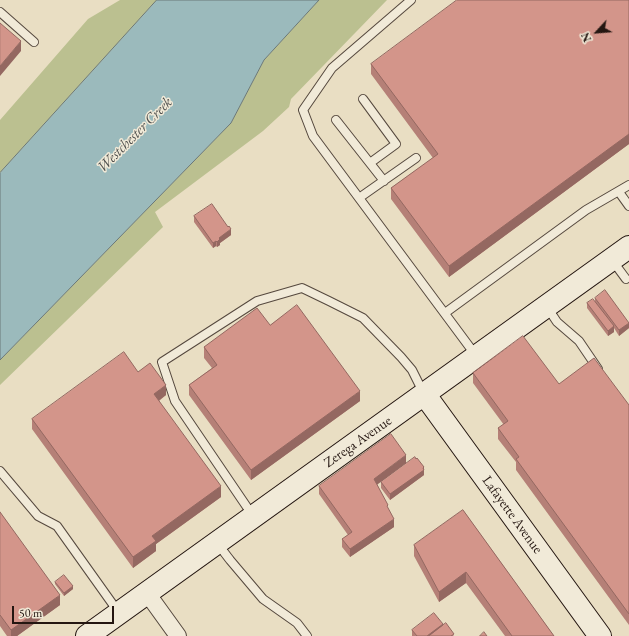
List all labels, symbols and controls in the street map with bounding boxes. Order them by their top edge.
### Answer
north arrow [577,12,617,52]
text: N [578,30,594,44]
water label: Westchester Creek [94,94,176,176]
street label: Zerega Avenue [321,413,395,471]
street label: Lafayette Avenue [478,473,546,557]
scale bar [14,598,116,624]
text: 50 m [19,605,42,621]

